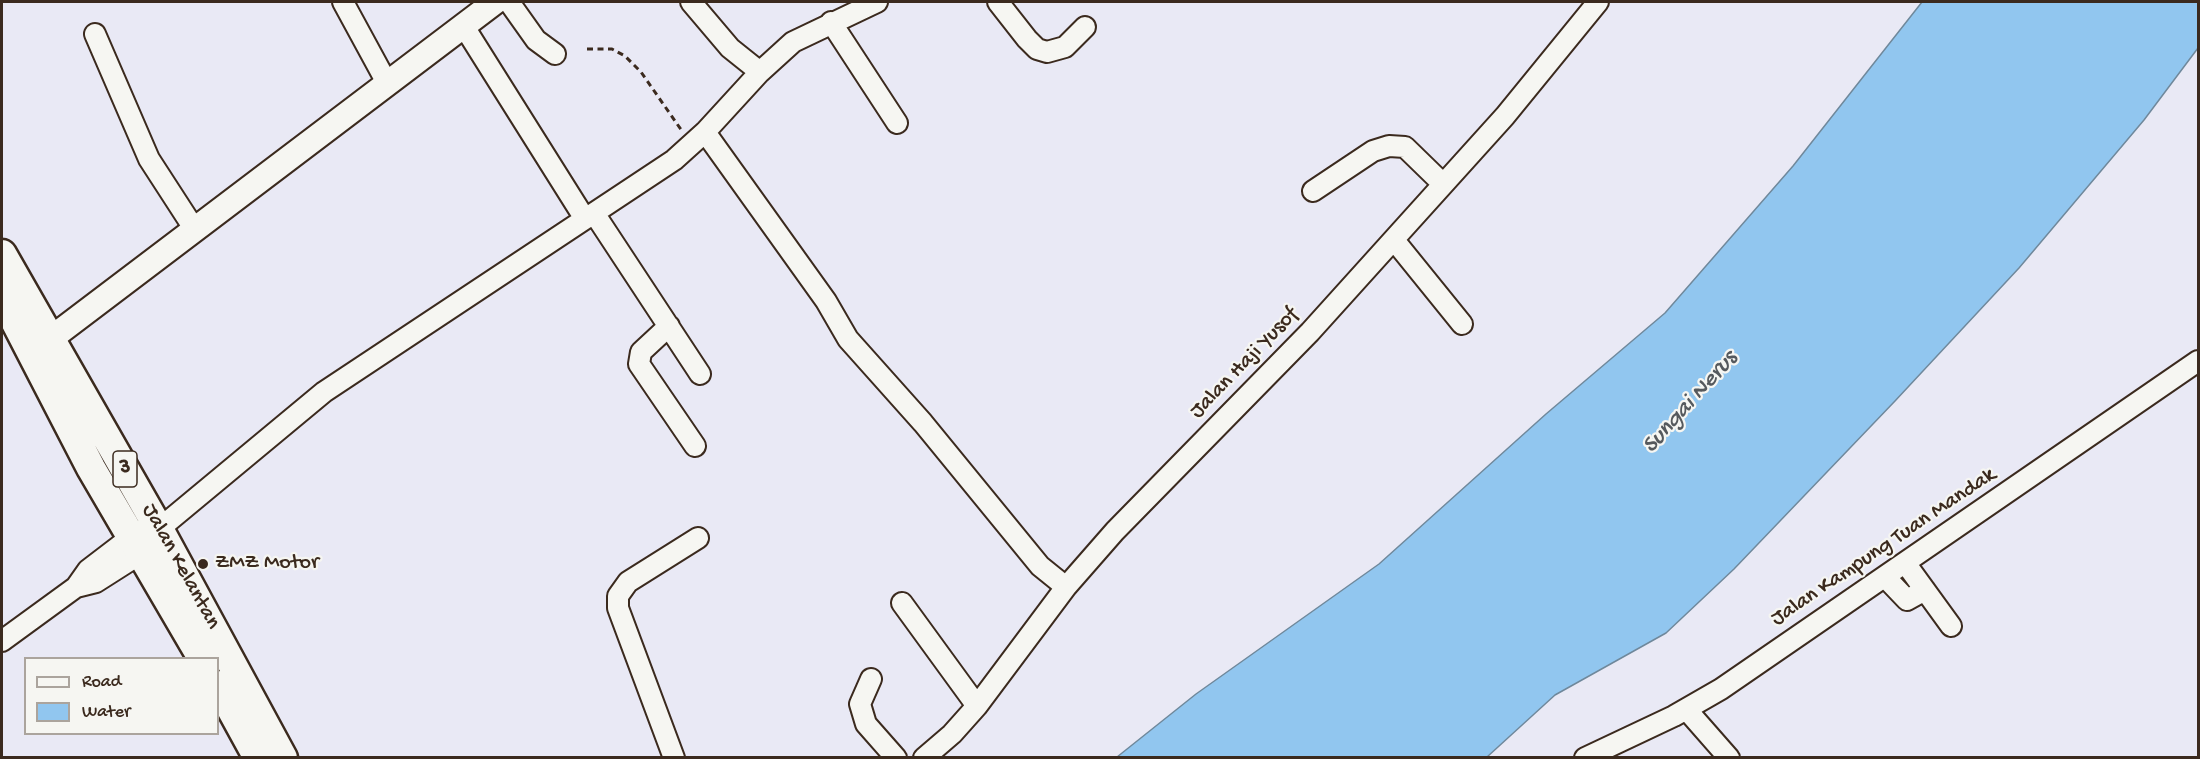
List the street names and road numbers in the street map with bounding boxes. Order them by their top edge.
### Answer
street label: Jalan Haji Yusof [1185,303,1305,425]
road number: 3 [113,451,137,487]
street label: Jalan Kampung Tuan Mandak [1767,463,2001,633]
street label: Jalan Kelantan [135,500,225,634]

